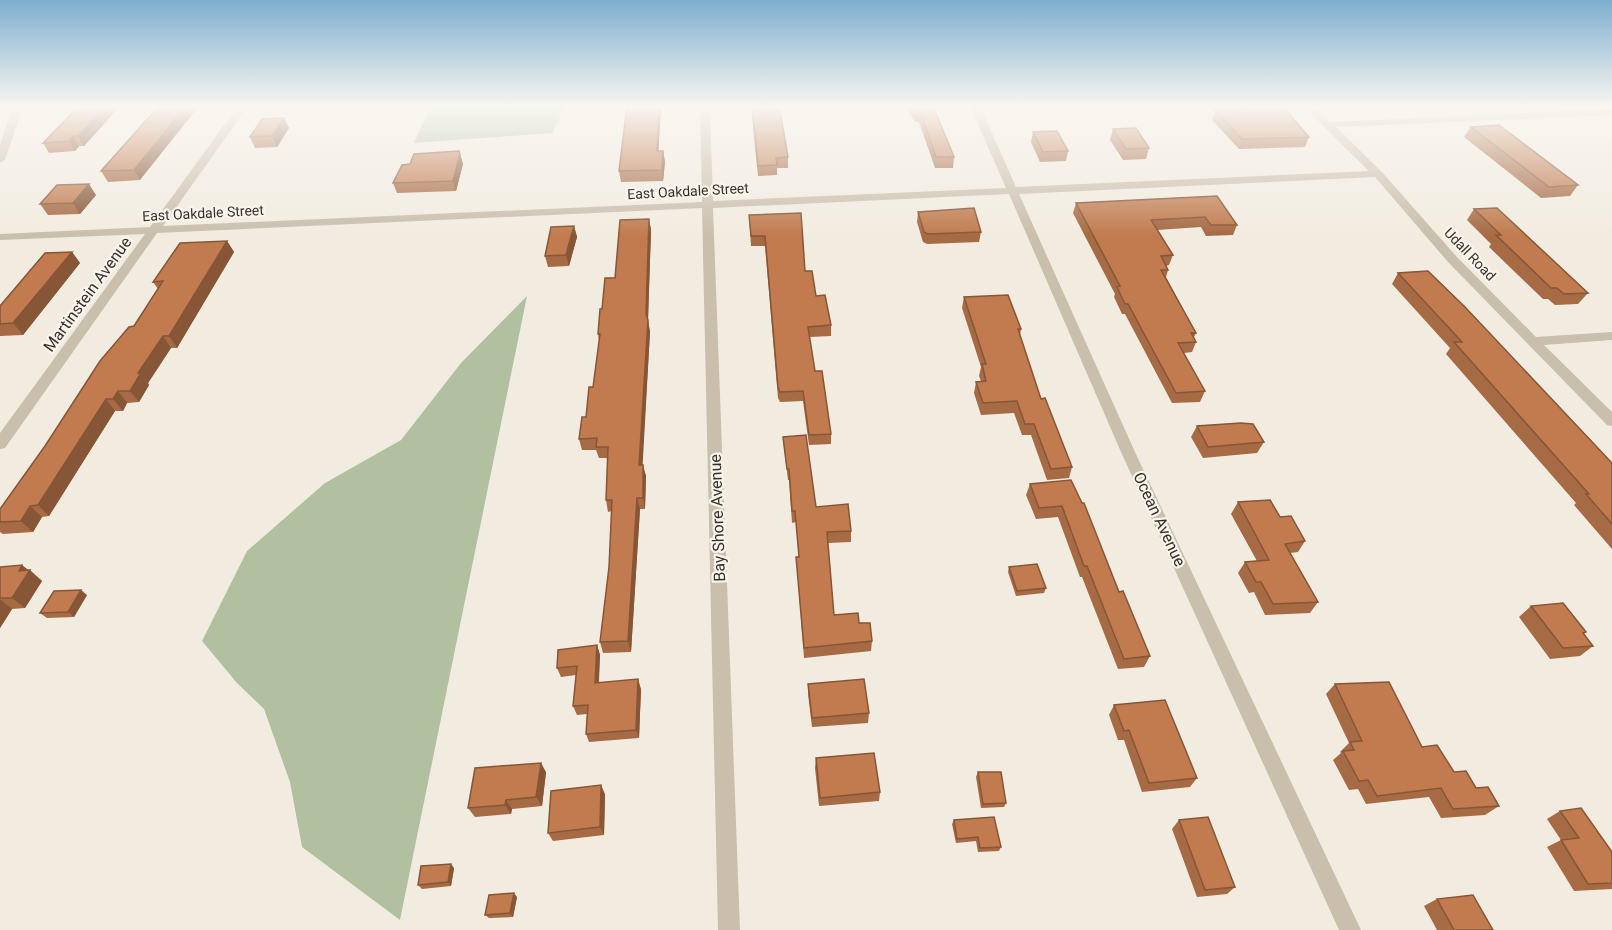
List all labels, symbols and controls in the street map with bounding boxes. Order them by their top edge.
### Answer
street label: East Oakdale Street [627,180,750,202]
street label: East Oakdale Street [142,202,265,224]
street label: Udall Road [1441,224,1499,284]
street label: Martinstein Avenue [39,233,135,355]
street label: Bay Shore Avenue [706,454,729,582]
street label: Ocean Avenue [1129,469,1190,569]

